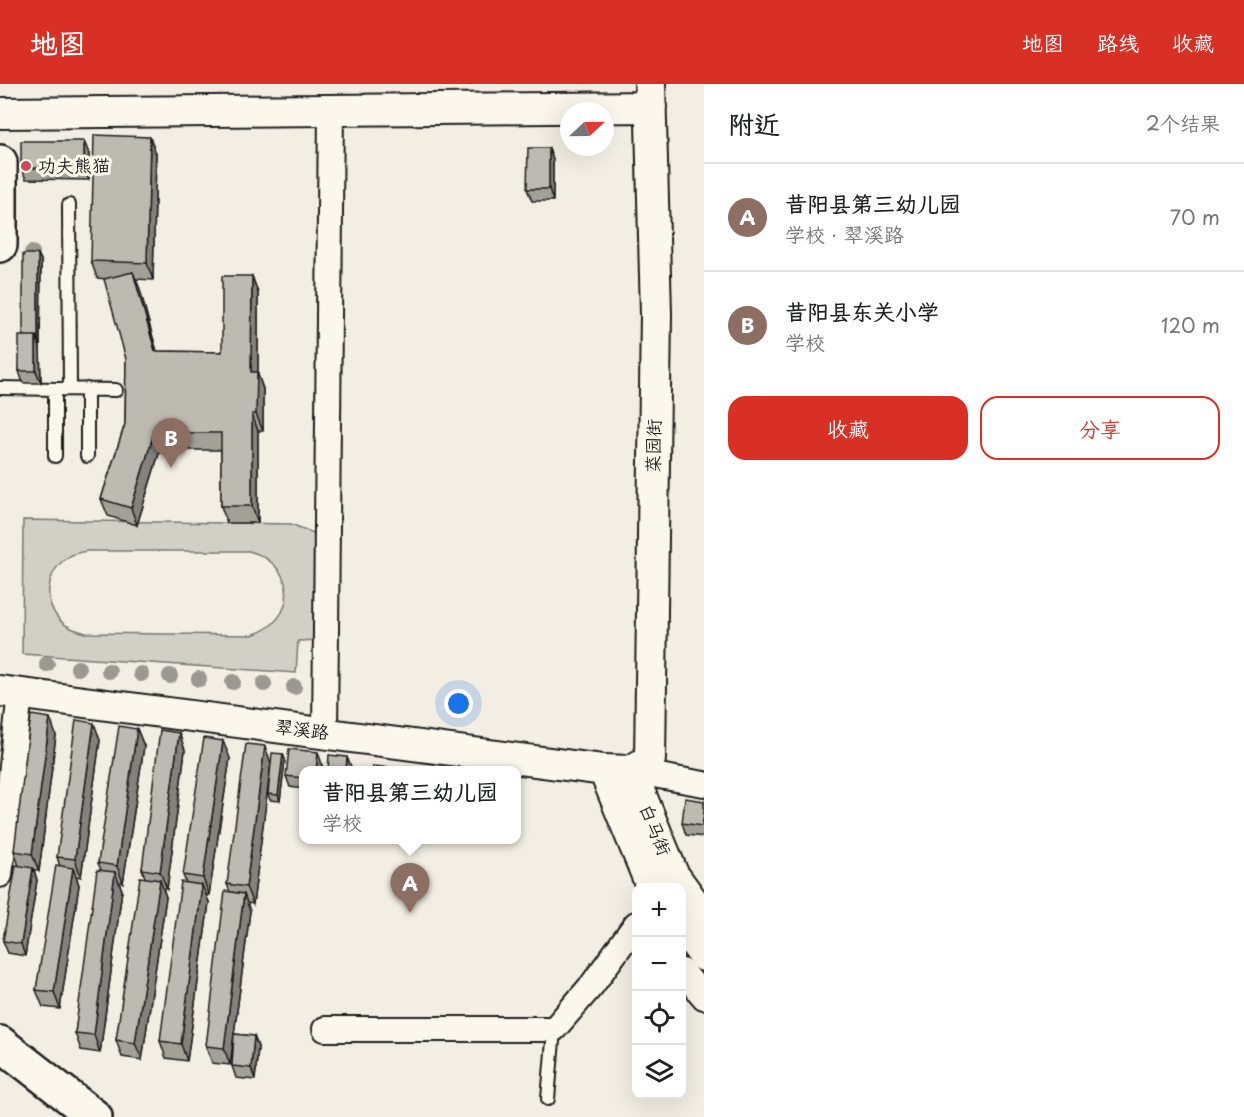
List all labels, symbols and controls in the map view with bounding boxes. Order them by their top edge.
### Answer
text: 地图 [30,21,86,64]
text: 地图 [1022,26,1064,58]
text: 路线 [1097,26,1139,58]
text: 收藏 [1172,26,1214,58]
north arrow [560,102,614,156]
text: 附近 [728,104,780,143]
text: 2个结果 [1146,108,1220,138]
place label: 功夫熊猫 [38,151,110,178]
marker: 功夫熊猫 [19,159,33,173]
text: 昔阳县第三幼儿园 [785,186,961,219]
text: A [740,202,755,232]
text: 70 m [1170,202,1220,232]
text: 学校 · 翠溪路 [785,219,904,249]
text: 昔阳县东关小学 [785,294,939,327]
text: B [741,310,754,340]
text: 120 m [1161,310,1220,340]
text: 学校 [785,327,825,357]
button: 收藏 [728,396,968,460]
button: 分享 [980,396,1220,460]
pin: B [152,418,190,468]
street label: 菜园街 [639,419,666,473]
your location [444,689,473,718]
street label: 翠溪路 [274,712,331,745]
popup [299,766,521,844]
text: 昔阳县第三幼儿园 [322,774,498,807]
street label: 白马街 [634,799,679,860]
text: 学校 [322,807,362,837]
pin: A [390,864,430,913]
map controls [632,883,686,1099]
button: + [632,883,686,937]
button: − [632,937,686,991]
button: locate [632,991,686,1045]
button: layers [632,1045,686,1099]

